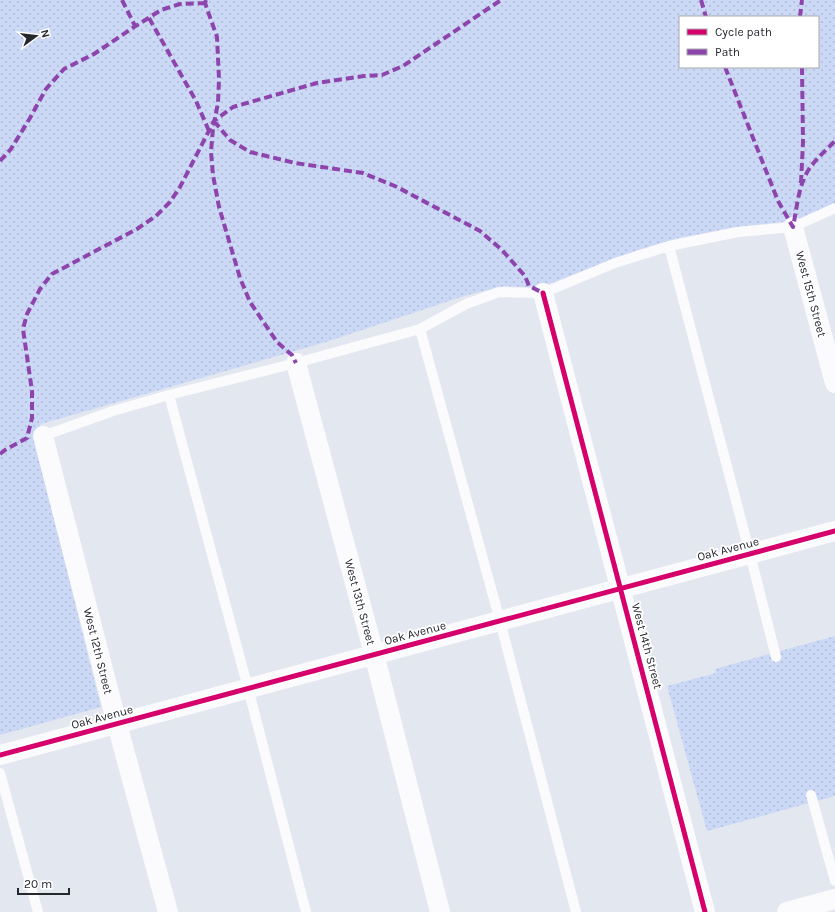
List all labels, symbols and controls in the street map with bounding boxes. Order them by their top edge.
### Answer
north arrow [16,16,56,56]
legend [679,16,819,68]
text: Cycle path [715,25,772,39]
text: N [38,28,52,39]
text: Path [715,45,740,59]
street label: West 15th Street [793,249,829,339]
street label: Oak Avenue [696,534,760,564]
street label: West 13th Street [342,557,378,647]
street label: West 14th Street [629,601,665,691]
street label: West 12th Street [80,606,116,696]
street label: Oak Avenue [383,618,447,648]
street label: Oak Avenue [70,702,134,732]
scale bar [18,870,69,896]
text: 20 m [24,877,52,891]

